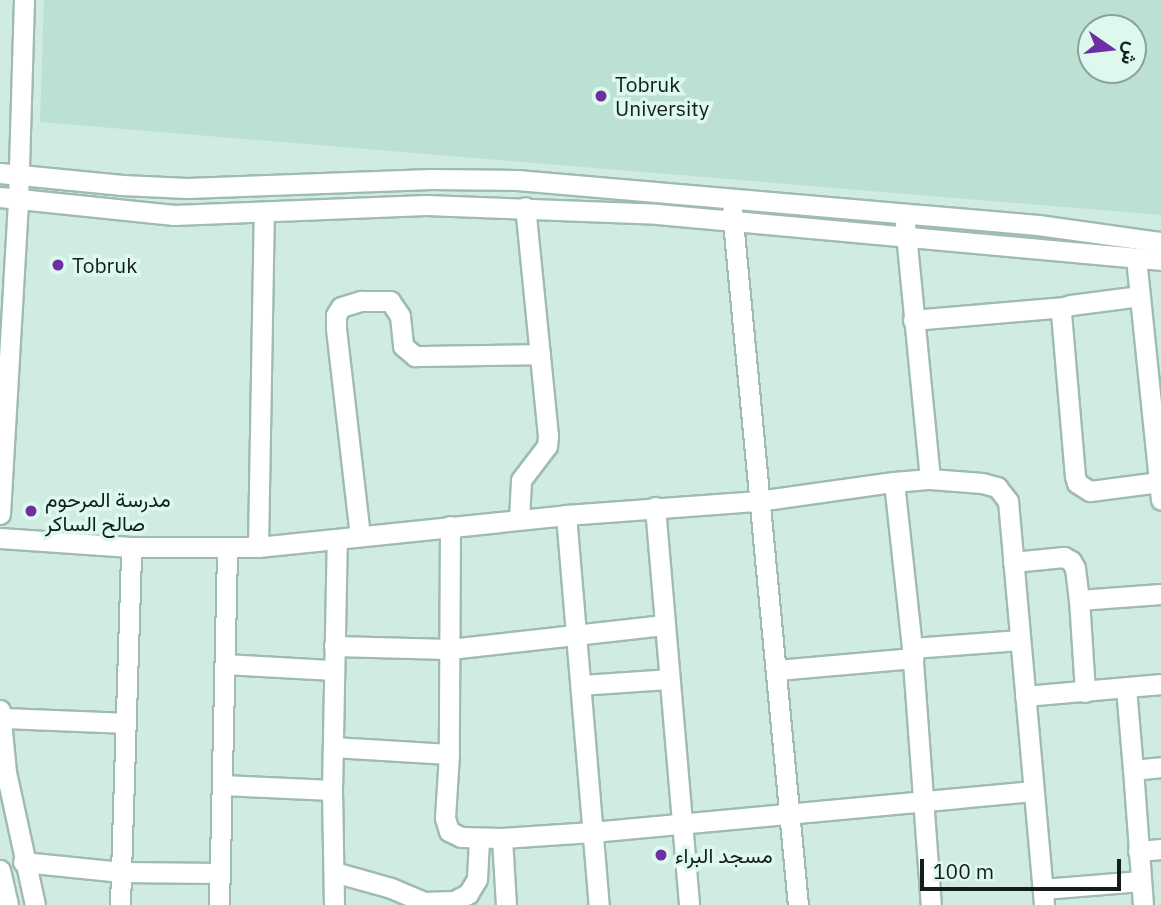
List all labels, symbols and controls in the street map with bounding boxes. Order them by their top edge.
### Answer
north arrow [1077,14,1147,84]
text: ش [1116,40,1145,68]
place label: Tobruk University [615,71,709,121]
marker: Tobruk University [593,88,609,104]
place label: Tobruk [72,252,137,278]
marker: Tobruk [50,257,66,273]
place label: مدرسة المرحوم صالح الساكر [45,486,171,536]
marker: مدرسة المرحوم صالح الساكر [23,503,39,519]
place label: مسجد البراء [675,842,773,868]
scale bar [923,846,1124,890]
marker: مسجد البراء [653,847,669,863]
text: 100 m [933,857,994,885]

